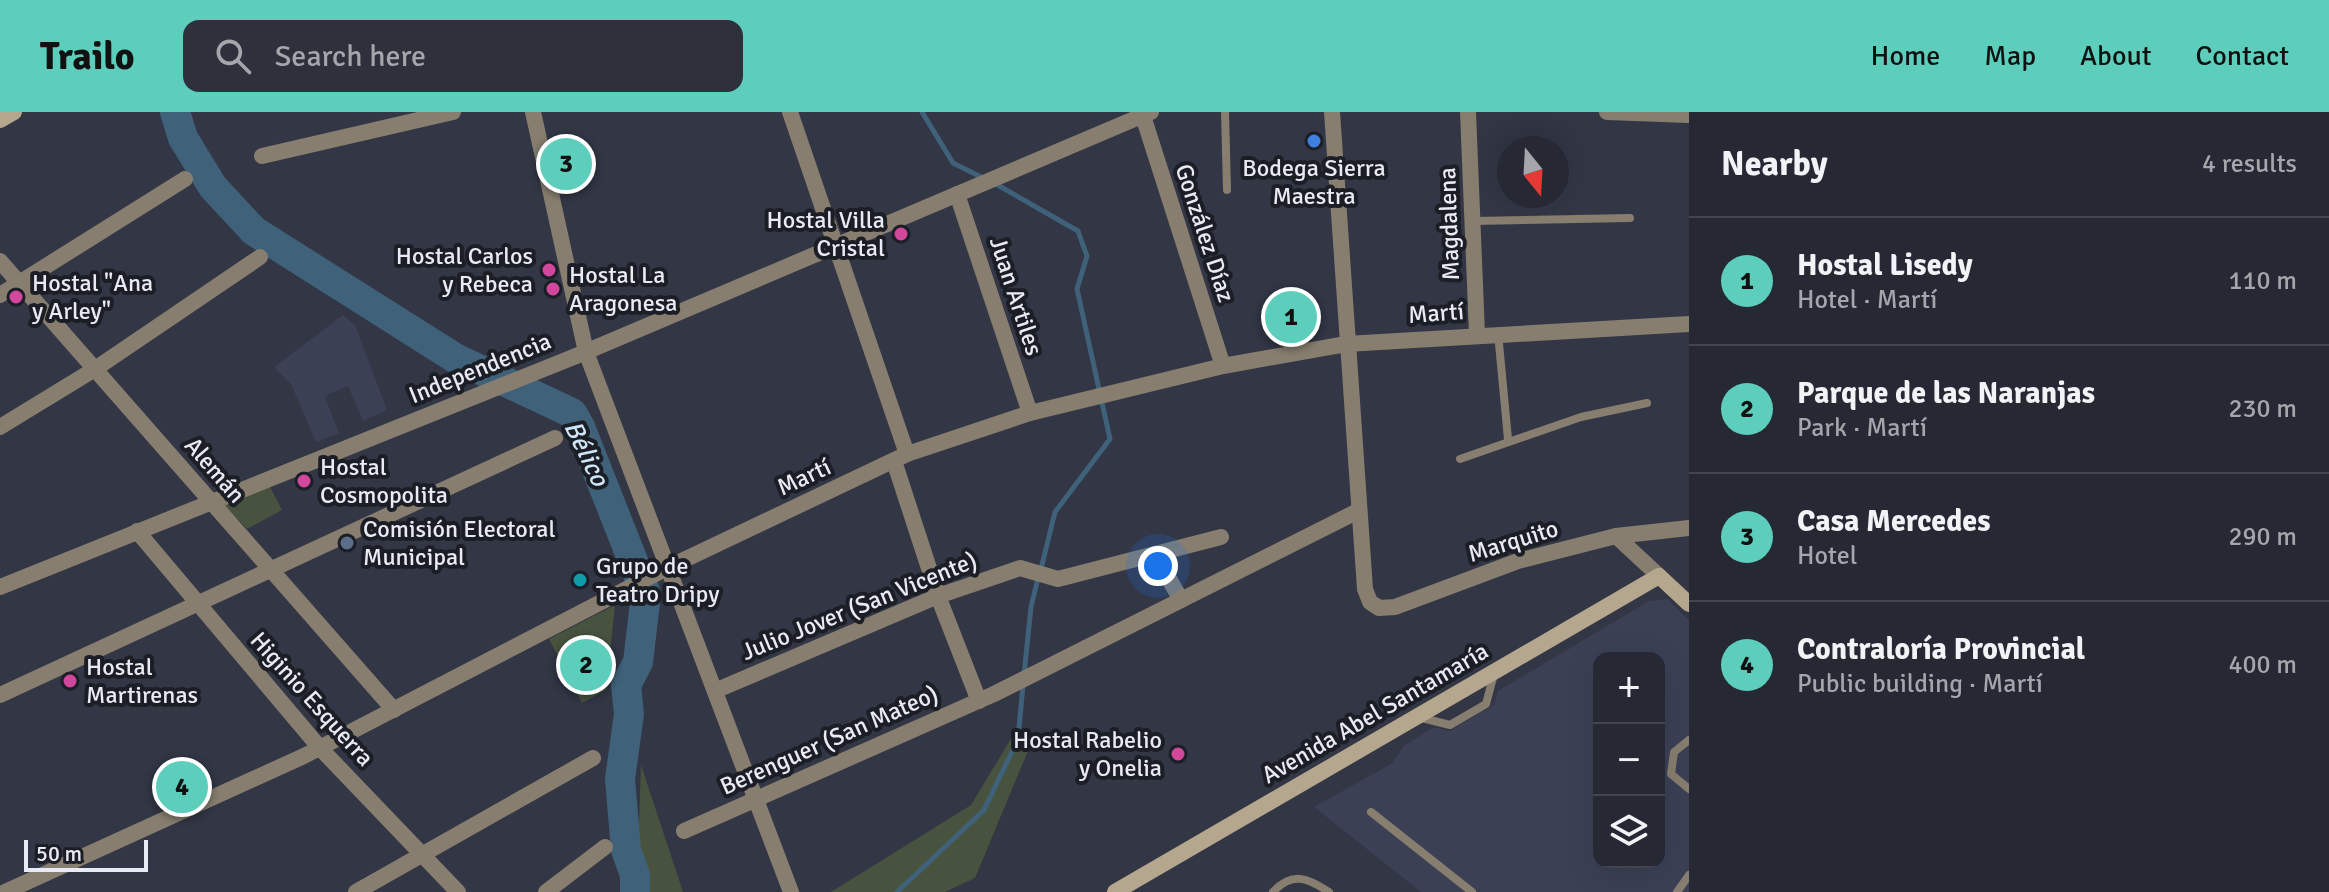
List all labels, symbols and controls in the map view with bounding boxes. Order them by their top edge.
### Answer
search box [183,20,743,92]
text: Trailo [40,33,135,80]
icon: search [211,34,255,78]
text: Search here [275,38,426,75]
text: Home [1871,39,1940,73]
text: Map [1984,39,2036,73]
text: About [2080,39,2152,73]
text: Contact [2196,39,2289,73]
marker: Bodega Sierra Maestra [1305,132,1323,150]
pin: 3 [540,134,592,194]
north arrow [1497,136,1569,208]
text: Nearby [1721,143,1828,185]
text: 4 results [2202,148,2297,180]
place label: Bodega Sierra Maestra [1242,153,1386,211]
street label: González Díaz [1169,160,1241,306]
street label: Magdalena [1432,167,1466,281]
place label: Hostal Villa Cristal [767,205,885,263]
marker: Hostal Villa Cristal [892,225,910,243]
street label: Juan Artiles [983,233,1049,359]
place label: Hostal Carlos y Rebeca [396,241,533,299]
text: Hostal Lisedy [1797,247,1973,284]
place label: Hostal La Aragonesa [569,260,677,318]
marker: Hostal Carlos y Rebeca [540,261,558,279]
text: 1 [1740,265,1754,297]
text: 110 m [2228,265,2297,297]
place label: Hostal "Ana y Arley" [32,268,153,326]
marker: Hostal La Aragonesa [544,280,562,298]
text: Hotel · Martí [1797,284,1937,316]
pin: 1 [1265,287,1317,347]
marker: Hostal "Ana y Arley" [7,288,25,306]
street label: Martí [1407,296,1465,330]
street label: Independencia [404,326,556,410]
text: Parque de las Naranjas [1797,375,2095,412]
text: 2 [1740,393,1754,425]
text: 230 m [2228,393,2297,425]
text: Park · Martí [1797,412,1927,444]
water label: Bélico [557,415,616,493]
street label: Alemán [178,431,252,509]
street label: Martí [772,451,836,502]
place label: Hostal Cosmopolita [320,452,448,510]
marker: Hostal Cosmopolita [295,472,313,490]
text: Casa Mercedes [1797,503,1991,540]
street label: Marquito [1464,513,1562,569]
place label: Comisión Electoral Municipal [363,514,556,572]
text: 3 [1740,521,1754,553]
text: 290 m [2228,521,2297,553]
marker: Comisión Electoral Municipal [338,534,356,552]
text: Hotel [1797,540,1857,572]
street label: Julio Jover (San Vicente) [737,545,981,667]
your location [1138,546,1178,586]
place label: Grupo de Teatro Dripy [596,551,720,609]
marker: Grupo de Teatro Dripy [571,571,589,589]
street label: Higinio Esquerra [244,626,380,772]
text: Contraloría Provincial [1797,631,2085,668]
pin: 2 [560,635,612,695]
street label: Avenida Abel Santamaría [1256,636,1494,790]
text: 4 [1740,649,1754,681]
text: 400 m [2228,649,2297,681]
place label: Hostal Martirenas [86,652,198,710]
map controls [1593,652,1665,868]
button: + [1593,652,1665,724]
text: Public building · Martí [1797,668,2043,700]
marker: Hostal Martirenas [61,672,79,690]
street label: Berenguer (San Mateo) [715,678,943,802]
button: − [1593,724,1665,796]
place label: Hostal Rabelio y Onelia [1013,725,1162,783]
marker: Hostal Rabelio y Onelia [1169,745,1187,763]
pin: 4 [156,757,208,817]
button: layers [1593,796,1665,868]
scale bar [24,836,148,872]
text: 50 m [36,840,82,867]

